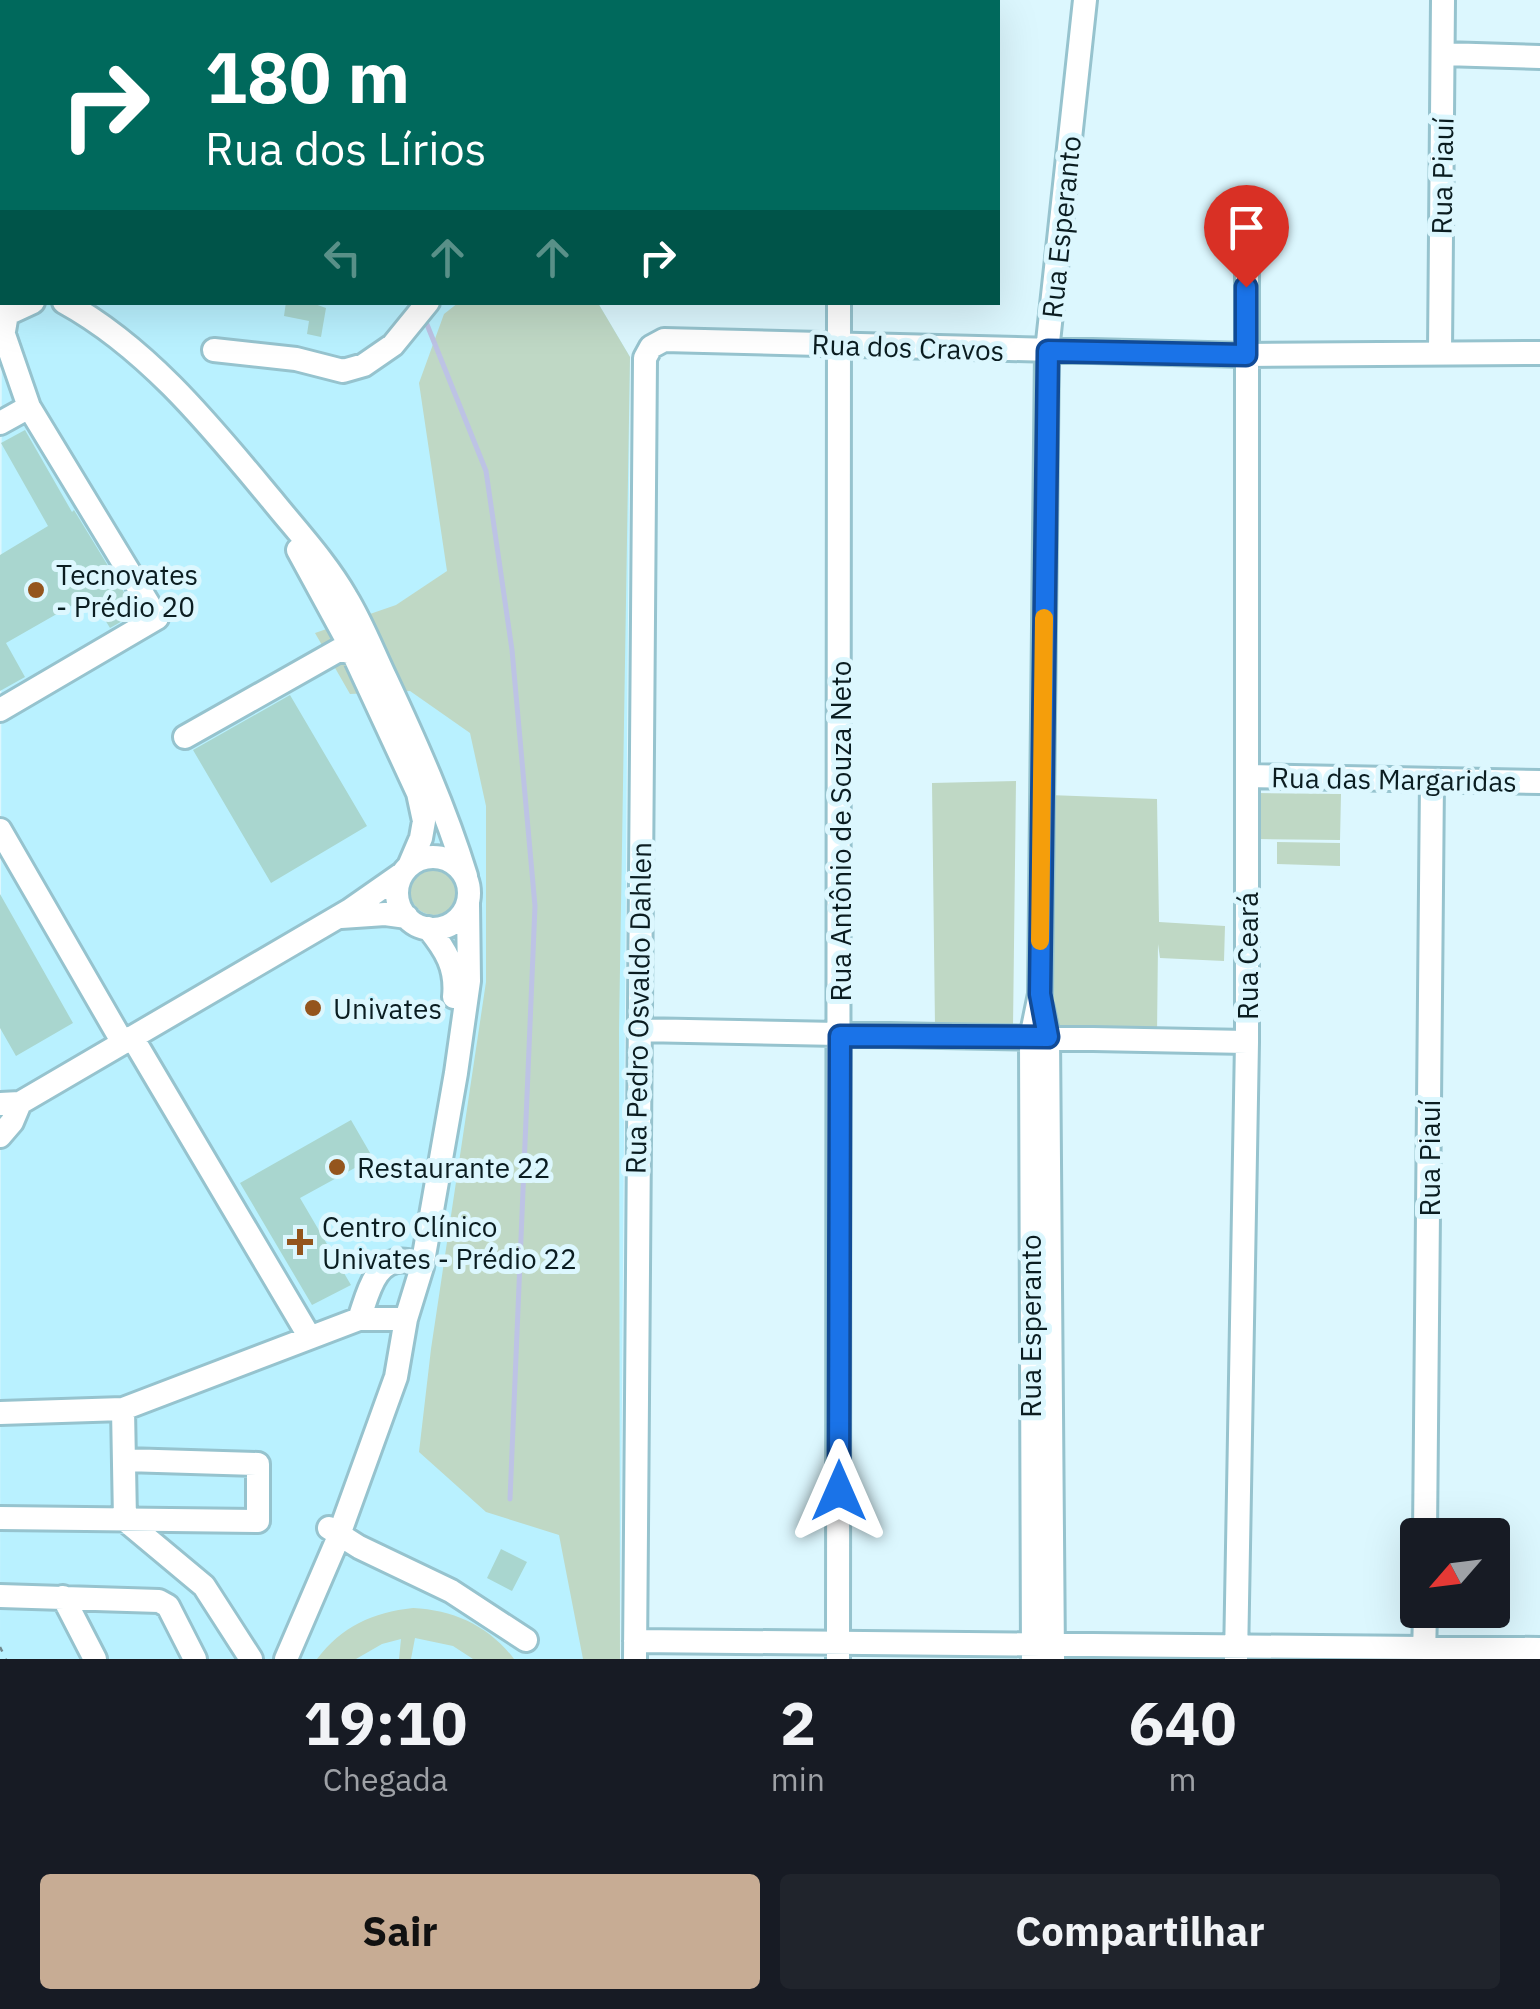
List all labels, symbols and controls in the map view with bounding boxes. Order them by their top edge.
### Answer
text: 180 m [205,31,410,122]
icon: right [40,40,170,170]
street label: Rua Piauí [1422,117,1462,235]
text: Rua dos Lírios [205,119,487,177]
street label: Rua Esperanto [1033,134,1089,320]
pin [1204,185,1289,288]
icon: arrive [1219,200,1274,255]
icon: left [315,230,370,285]
icon: ahead [420,230,475,285]
icon: ahead [525,230,580,285]
icon: right [630,230,685,285]
street label: Rua dos Cravos [811,325,1005,369]
place label: Tecnovates - Prédio 20 [56,556,198,625]
marker: Tecnovates - Prédio 20 [25,579,47,601]
street label: Rua Antônio de Souza Neto [822,660,859,1002]
street label: Rua das Margaridas [1271,758,1517,800]
street label: Rua Pedro Osvaldo Dahlen [617,842,659,1174]
street label: Rua Ceará [1229,892,1266,1020]
place label: Univates [333,990,442,1027]
marker: Univates [302,997,324,1019]
street label: Rua Piauí [1411,1099,1448,1217]
place label: Restaurante 22 [357,1149,550,1186]
marker: Restaurante 22 [326,1156,348,1178]
place label: Centro Clínico Univates - Prédio 22 [322,1208,577,1277]
marker: Centro Clínico Univates - Prédio 22 [287,1229,313,1255]
street label: Rua Esperanto [1012,1234,1049,1418]
position arrow [787,1439,891,1543]
north arrow [1400,1518,1510,1628]
map controls [1400,1518,1510,1628]
text: 19:10 [304,1683,467,1762]
text: 2 [780,1683,816,1762]
text: 640 [1128,1683,1236,1762]
text: Chegada [323,1758,448,1800]
text: min [771,1758,825,1800]
text: m [1169,1758,1196,1800]
button: Sair [40,1874,760,1989]
button: Compartilhar [780,1874,1500,1989]

